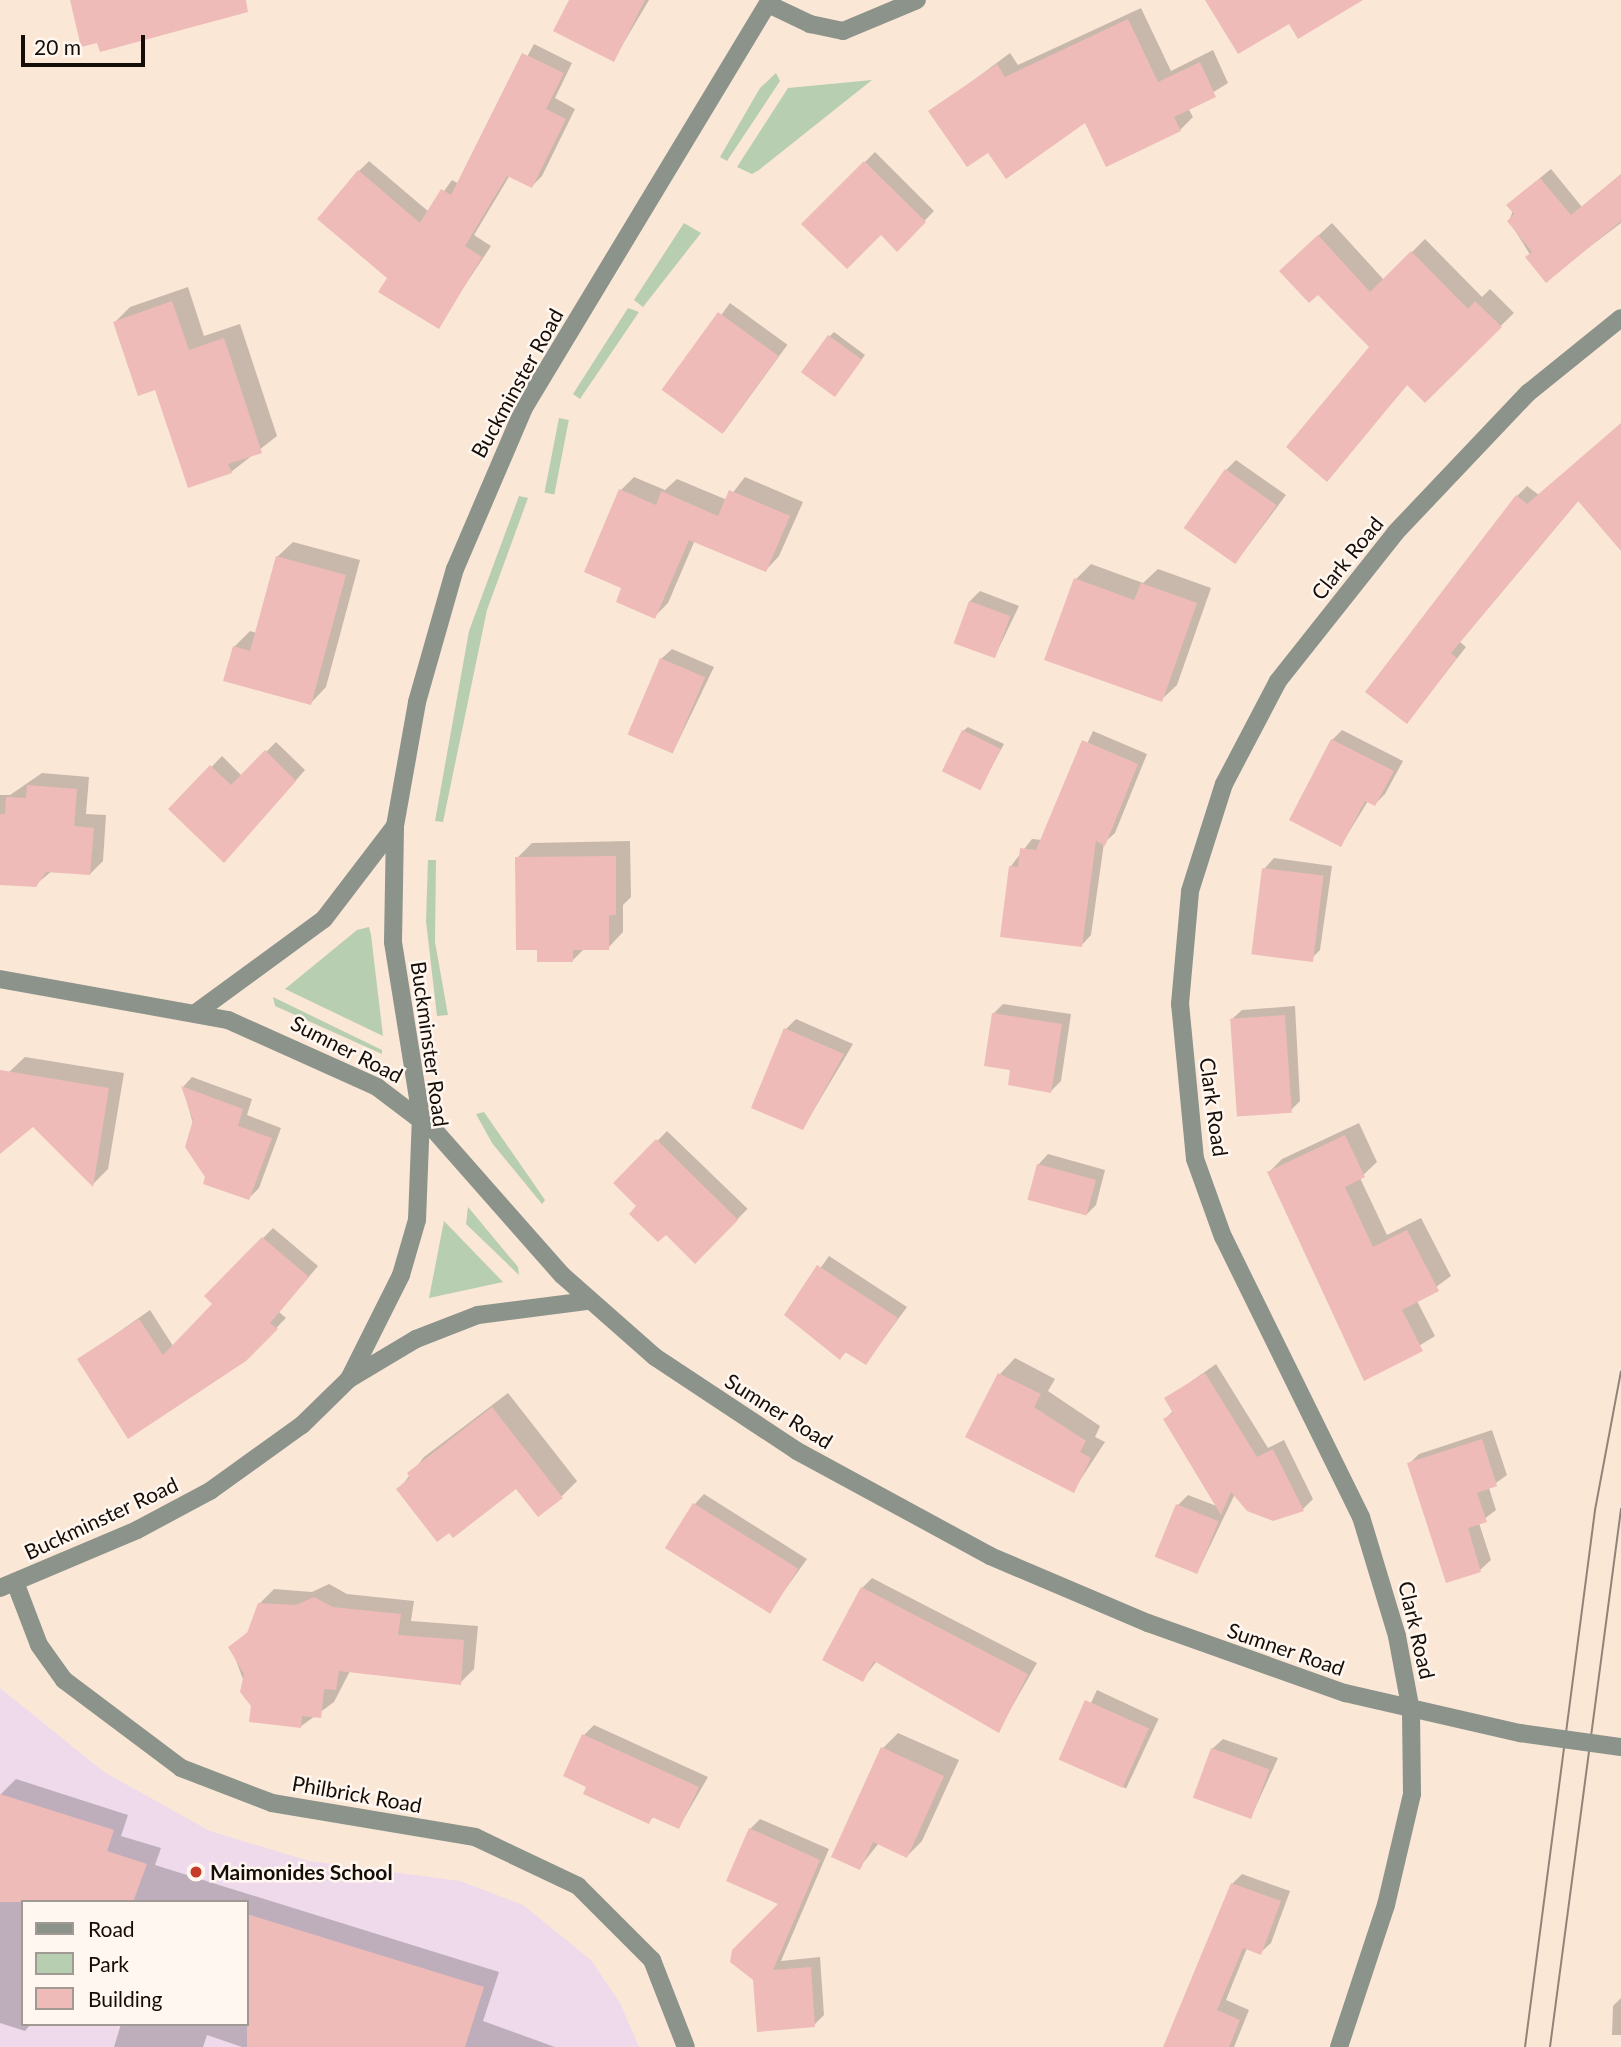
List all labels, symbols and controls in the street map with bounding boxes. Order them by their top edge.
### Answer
scale bar [24,21,149,65]
text: 20 m [34,34,81,59]
street label: Buckminster Road [465,304,569,462]
street label: Clark Road [1306,511,1388,605]
street label: Buckminster Road [406,960,454,1128]
street label: Sumner Road [287,1010,407,1088]
street label: Clark Road [1195,1056,1233,1158]
street label: Sumner Road [720,1368,838,1454]
street label: Buckminster Road [20,1471,182,1565]
street label: Clark Road [1394,1579,1440,1681]
street label: Sumner Road [1224,1617,1348,1681]
street label: Philbrick Road [290,1770,424,1818]
place label: Maimonides School [210,1859,393,1885]
marker: Maimonides School [188,1864,204,1880]
legend [21,1900,248,2026]
text: Road [88,1916,135,1941]
text: Park [88,1951,129,1976]
text: Building [88,1986,163,2011]

